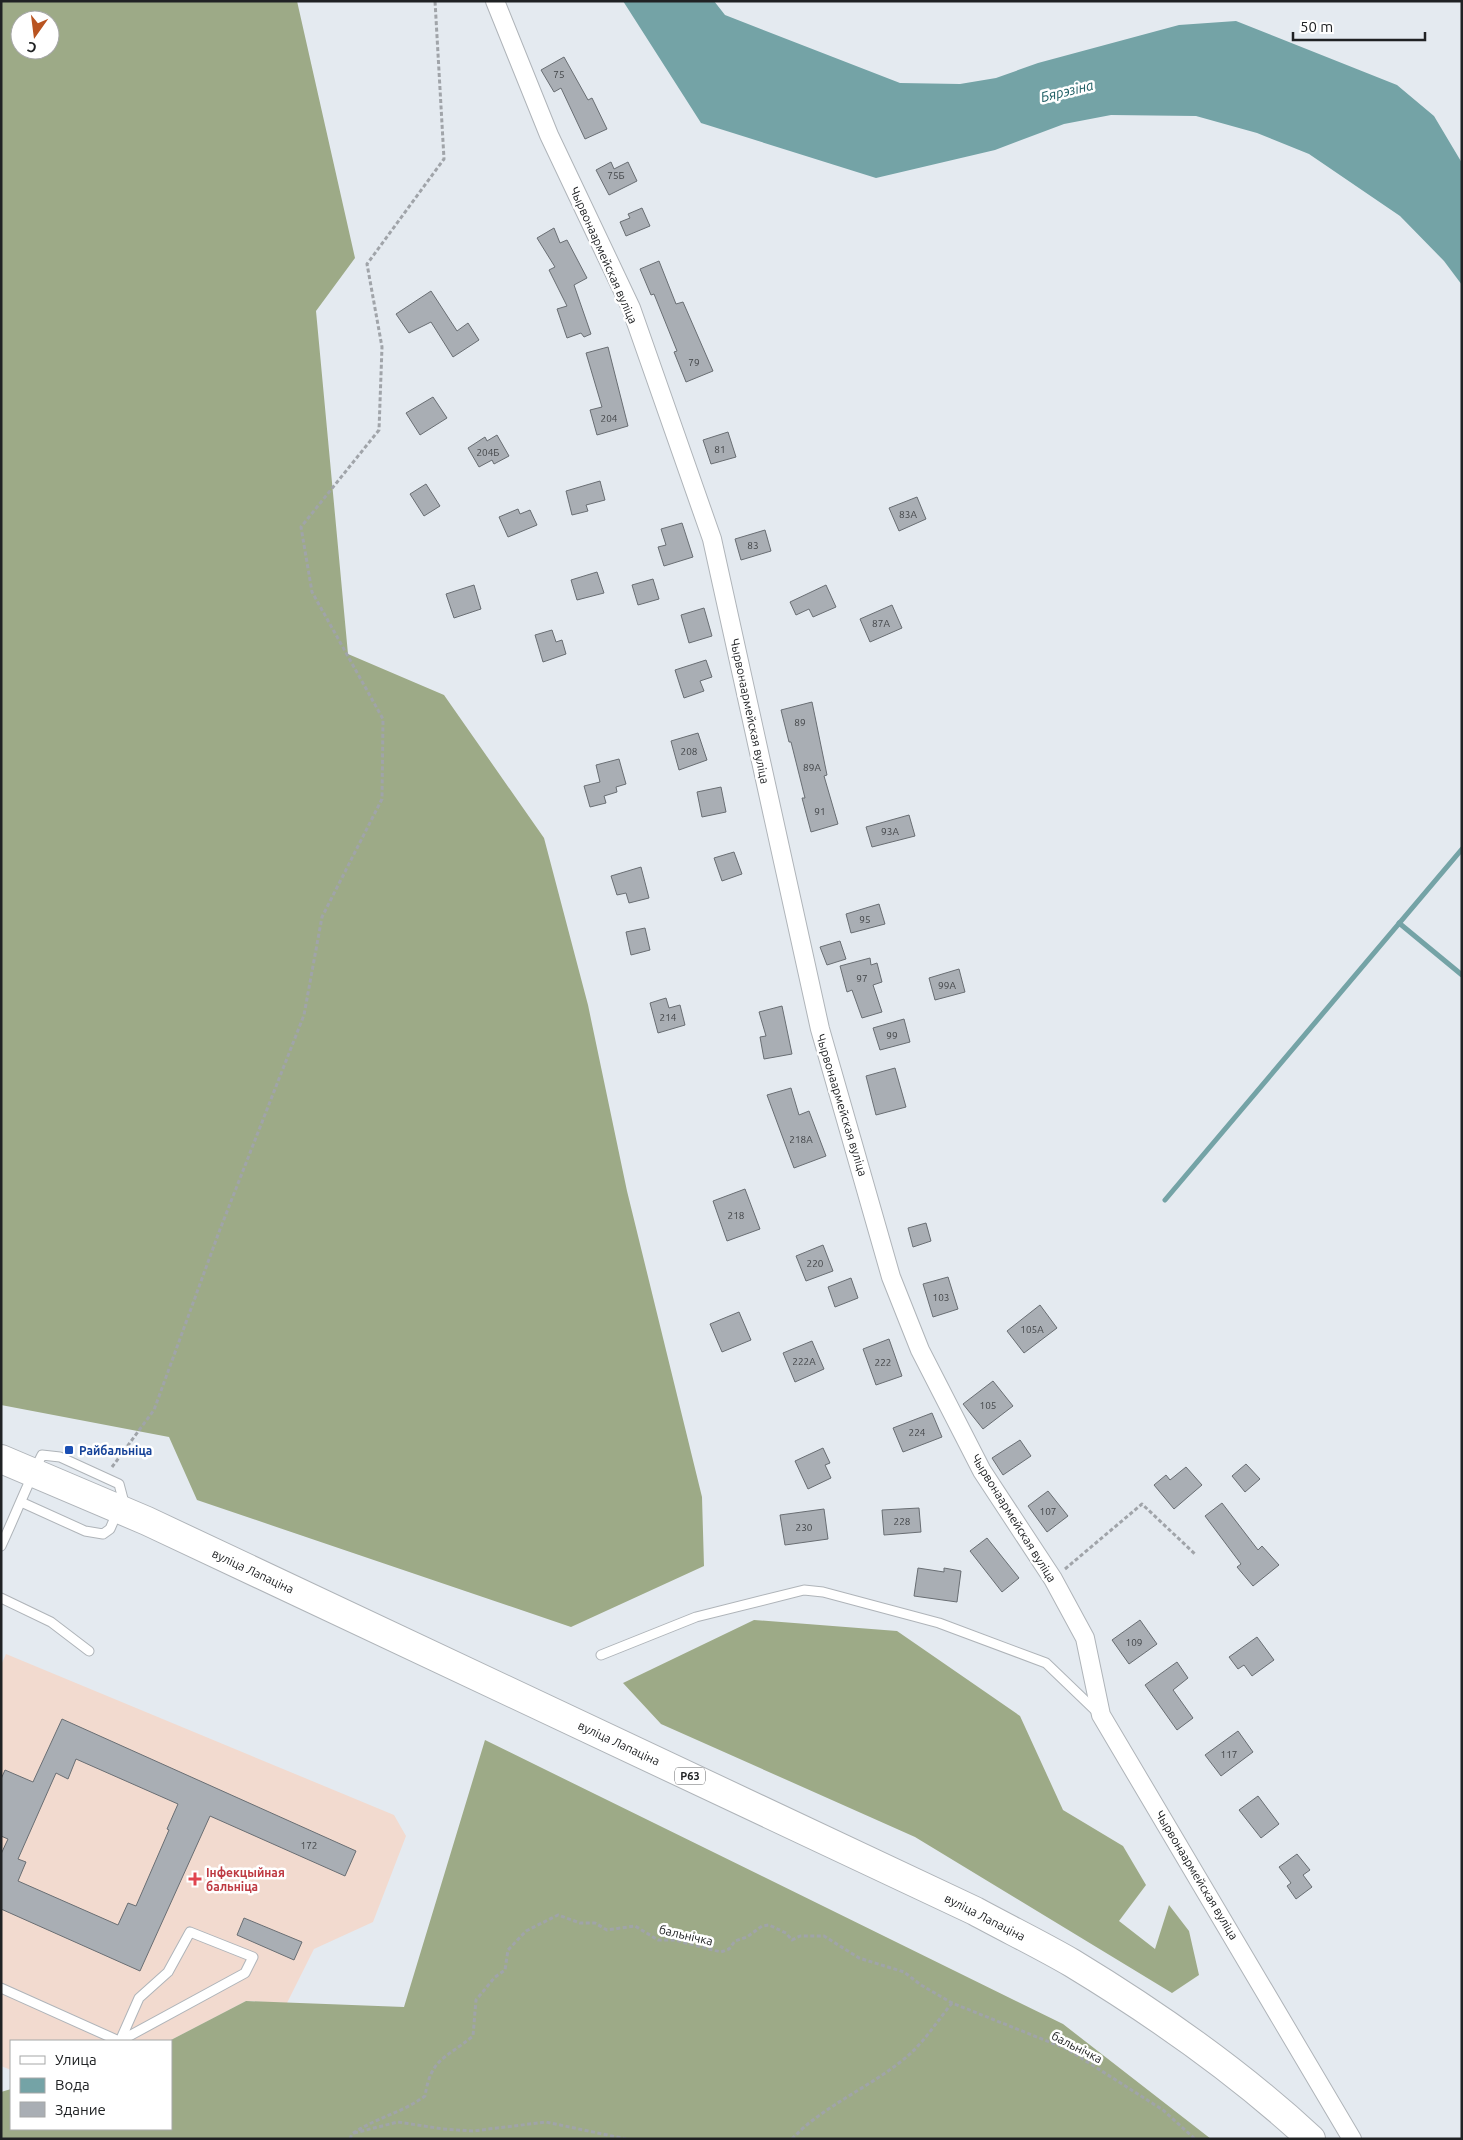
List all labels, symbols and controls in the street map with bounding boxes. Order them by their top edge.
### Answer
north arrow [10,10,60,60]
scale bar [1293,10,1426,42]
text: 50 m [1300,18,1333,35]
text: С [26,39,38,56]
house number: 75 [553,69,565,80]
water label: Бярэзіна [1039,77,1096,105]
house number: 75Б [607,170,625,181]
street label: Чырвонаармейская вуліца [568,185,640,325]
house number: 79 [688,357,700,368]
house number: 204 [601,413,618,424]
house number: 81 [714,444,726,455]
house number: 204Б [476,447,500,458]
house number: 83А [899,509,917,520]
house number: 83 [747,540,759,551]
house number: 87А [872,618,890,629]
street label: Чырвонаармейская вуліца [728,637,772,785]
house number: 89 [794,717,806,728]
house number: 208 [681,746,698,757]
house number: 89А [803,762,821,773]
house number: 91 [814,806,826,817]
house number: 93А [881,826,899,837]
house number: 95 [859,914,871,925]
house number: 97 [856,973,868,984]
house number: 99А [938,980,956,991]
house number: 214 [660,1012,677,1023]
house number: 99 [886,1030,898,1041]
street label: Чырвонаармейская вуліца [814,1032,870,1178]
house number: 218А [789,1134,813,1145]
house number: 218 [728,1210,745,1221]
house number: 220 [807,1258,824,1269]
house number: 103 [933,1292,949,1303]
house number: 105А [1020,1324,1044,1335]
house number: 222А [792,1356,816,1367]
house number: 222 [875,1357,891,1368]
house number: 105 [980,1400,996,1411]
house number: 224 [909,1427,926,1438]
marker: Райбальніца [63,1444,75,1456]
place label: Райбальніца [79,1444,152,1457]
street label: Чырвонаармейская вуліца [969,1452,1059,1584]
house number: 107 [1040,1506,1056,1517]
house number: 228 [894,1516,911,1527]
house number: 230 [796,1522,813,1533]
street label: вуліца Лапаціна [210,1546,296,1596]
house number: 109 [1126,1637,1142,1648]
street label: вуліца Лапаціна [576,1718,662,1768]
house number: 117 [1221,1749,1237,1760]
road number: Р63 [675,1768,705,1784]
street label: Чырвонаармейская вуліца [1153,1808,1241,1942]
house number: 172 [301,1840,317,1851]
place label: Інфекцыйная бальніца [206,1866,285,1893]
marker: Інфекцыйная бальніца [188,1872,202,1886]
street label: вуліца Лапаціна [943,1891,1027,1943]
street label: бальнічка [658,1922,714,1948]
street label: бальнічка [1050,2029,1104,2065]
legend [10,2040,172,2130]
text: Улица [55,2051,97,2068]
text: Вода [55,2076,90,2093]
text: Здание [55,2101,106,2118]

